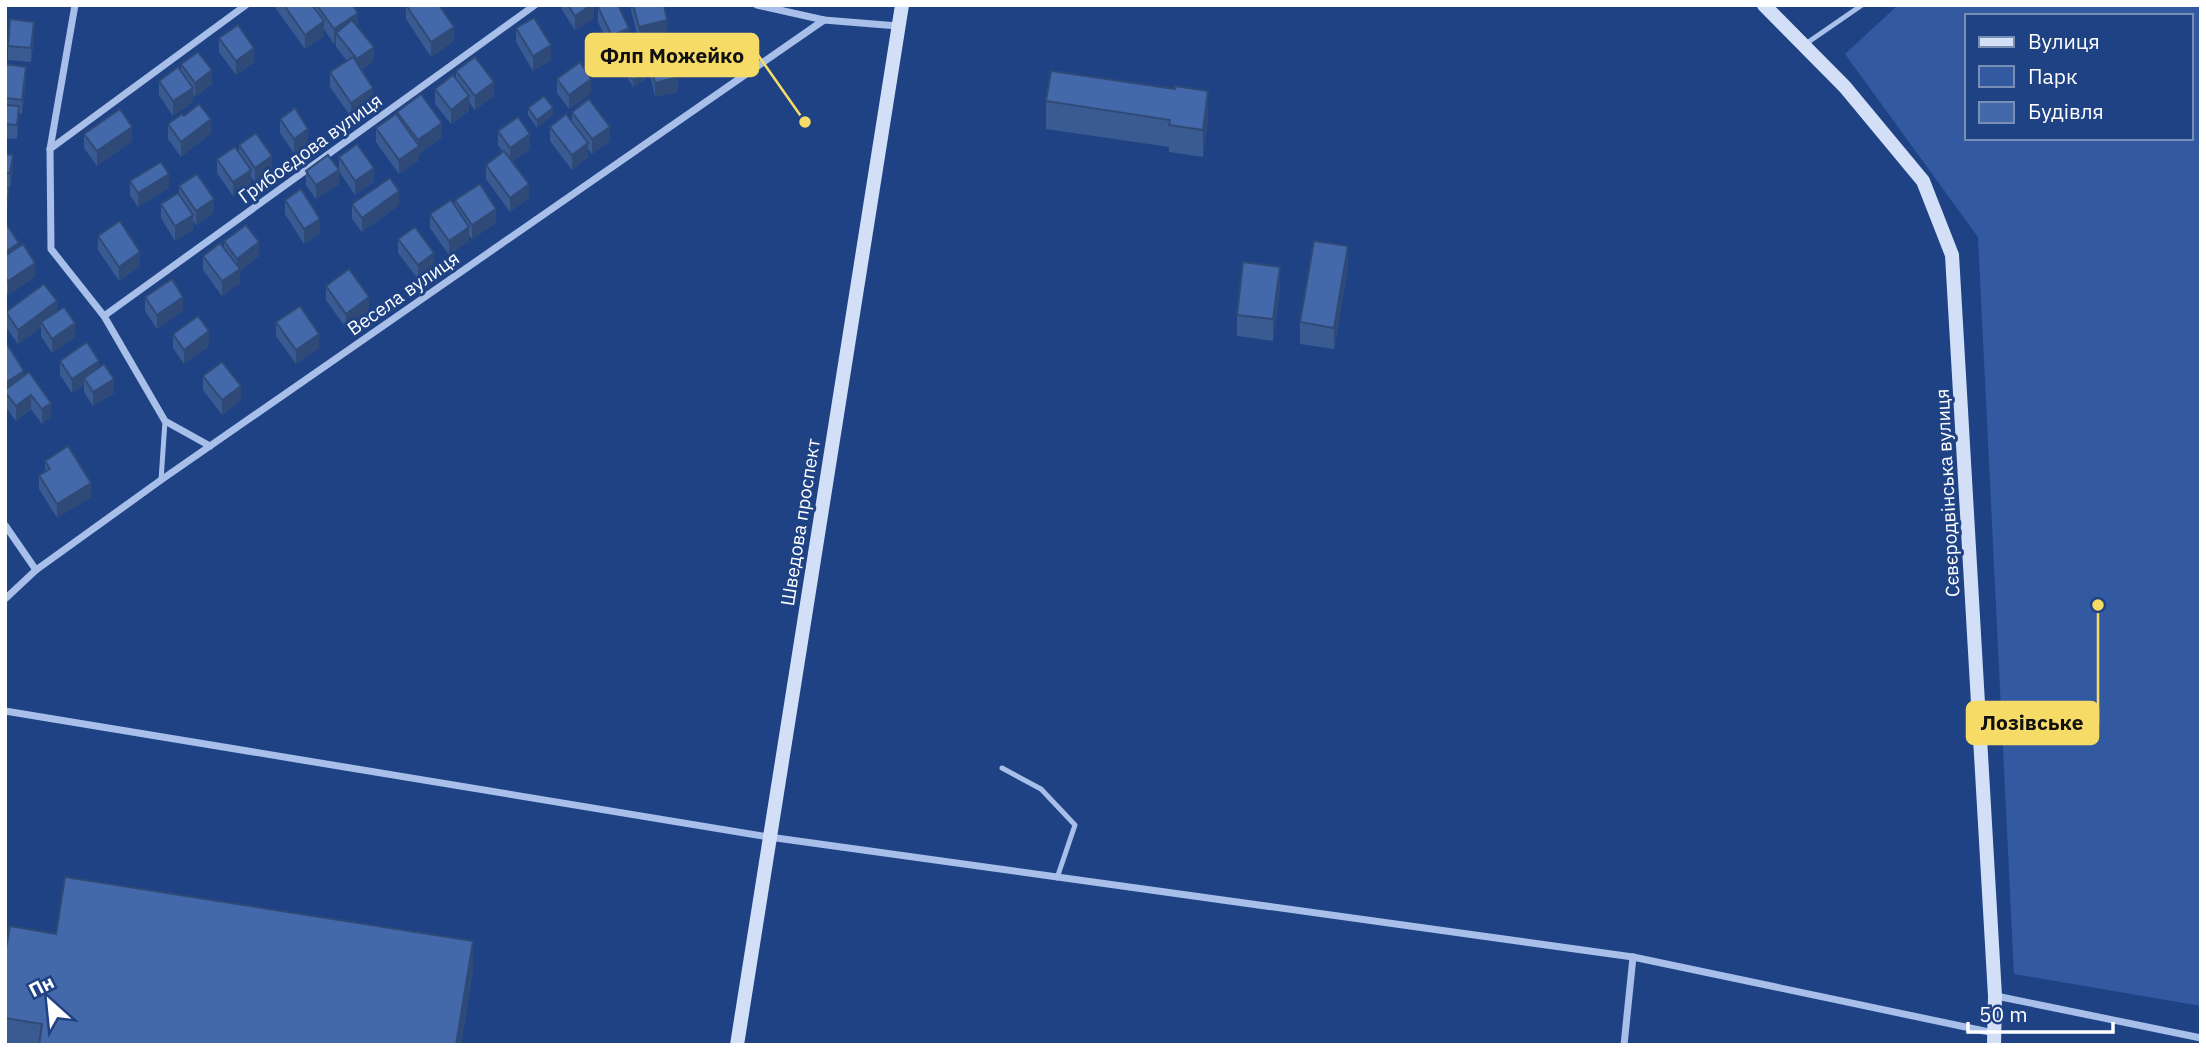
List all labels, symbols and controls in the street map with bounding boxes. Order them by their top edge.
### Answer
legend [1965,14,2192,140]
text: Вулиця [2028,27,2100,55]
callout: Флп Можейко [586,34,758,76]
text: Флп Можейко [600,41,744,69]
text: Парк [2028,62,2078,90]
street label: Грибоєдова вулиця [233,88,387,208]
text: Будівля [2028,97,2104,125]
street label: Весела вулиця [342,246,464,340]
street label: Сєвєродвінська вулиця [1930,388,1964,598]
street label: Шведова проспект [775,437,825,607]
callout: Лозівське [1967,702,2098,744]
text: Лозівське [1980,708,2084,736]
north arrow [14,966,84,1036]
text: Пн [25,969,58,1002]
scale bar [1968,990,2113,1034]
text: 50 m [1979,1000,2028,1028]

